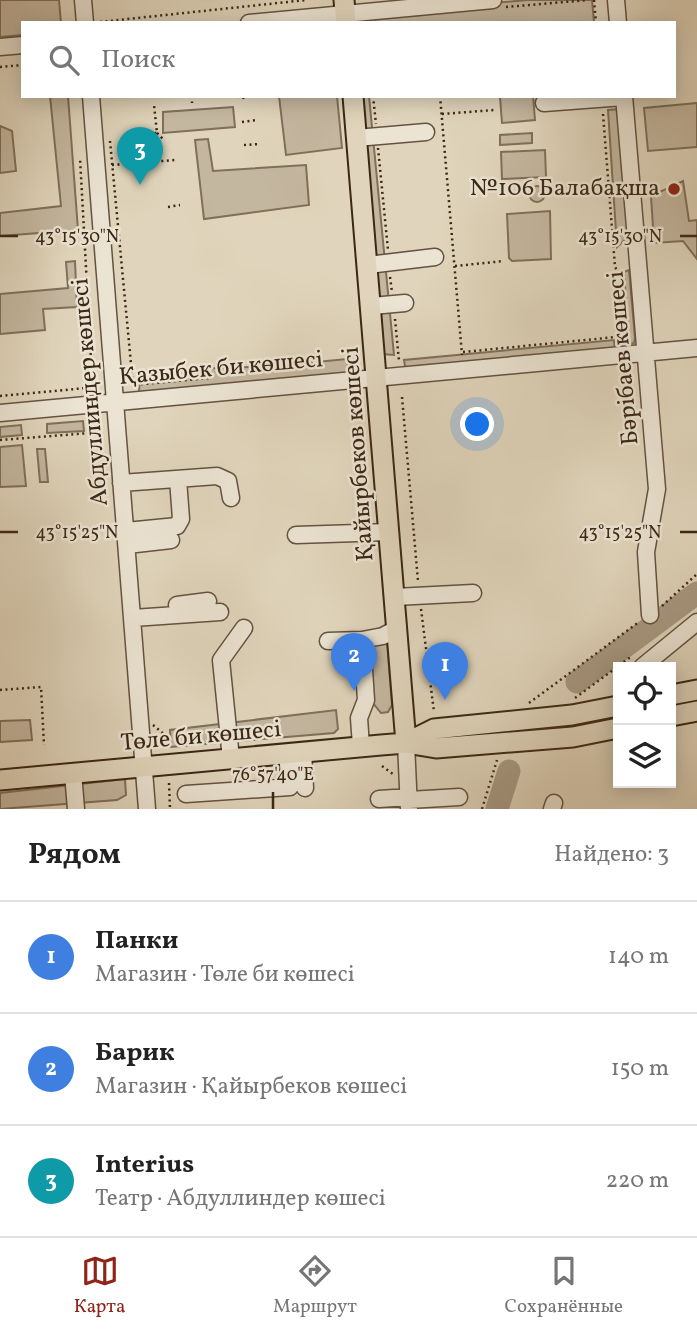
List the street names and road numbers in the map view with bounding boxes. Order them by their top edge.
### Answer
street label: Бәрібаев көшесі [599,270,649,446]
street label: Абдуллиндер көшесі [64,277,118,507]
street label: Қазыбек би көшесі [118,343,324,395]
street label: Қайырбеков көшесі [335,345,383,563]
street label: Төле би көшесі [119,713,283,761]

